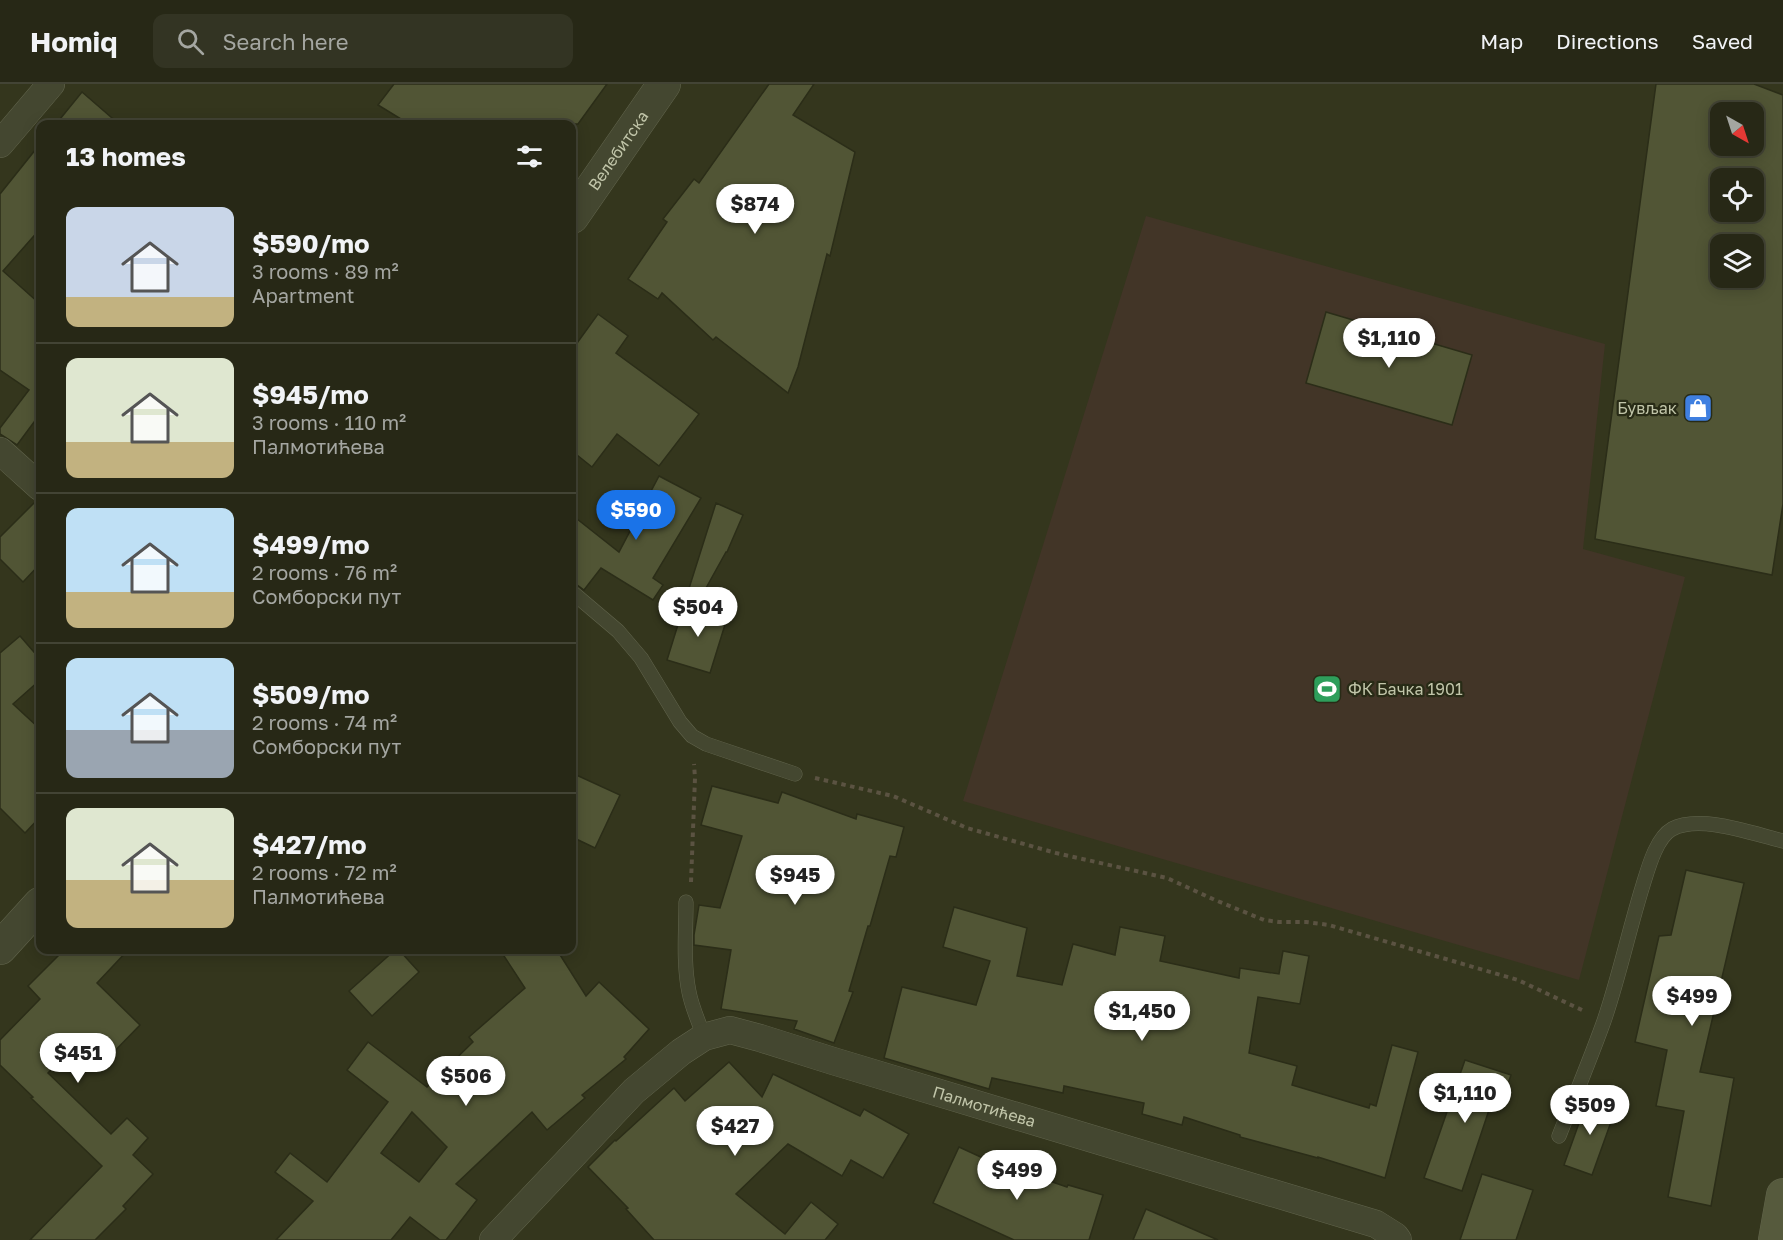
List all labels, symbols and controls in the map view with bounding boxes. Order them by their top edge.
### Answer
search box [153,14,573,68]
text: Homiq [30,25,117,58]
icon: search [174,25,207,58]
text: Search here [222,28,349,55]
text: Map [1480,28,1523,54]
text: Directions [1556,28,1659,54]
text: Saved [1692,28,1753,54]
north arrow [1710,102,1764,156]
map controls [1710,102,1764,288]
street label: Велебитска [584,107,653,194]
icon: filters [513,140,546,173]
text: 13 homes [66,141,186,172]
button: locate [1710,168,1764,222]
pin: $874 [719,184,791,235]
text: $874 [730,191,780,215]
text: $590/mo [252,228,370,259]
icon: home [114,231,186,303]
button: layers [1710,234,1764,288]
text: 3 rooms · 89 m² [252,259,399,283]
text: Apartment [252,283,355,307]
pin: $1,110 [1340,318,1438,369]
text: $1,110 [1357,325,1421,349]
text: $945/mo [252,379,369,410]
icon: home [114,382,186,454]
shop icon: Бувљак [1682,392,1714,424]
place label: Бувљак [1617,398,1677,418]
text: 3 rooms · 110 m² [252,410,406,434]
text: Палмотићева [252,434,385,458]
pin: $590 [600,490,672,541]
text: $590 [610,497,662,521]
text: $499/mo [252,529,370,560]
icon: home [114,532,186,604]
text: 2 rooms · 76 m² [252,560,397,584]
text: Сомборски пут [252,584,401,608]
pin: $504 [662,587,734,638]
text: $504 [672,594,724,618]
sports icon: ФК Бачка 1901 [1311,673,1343,705]
text: $509/mo [252,679,370,710]
place label: ФК Бачка 1901 [1348,679,1463,699]
icon: home [114,682,186,754]
text: 2 rooms · 74 m² [252,710,397,734]
text: Сомборски пут [252,734,401,758]
text: $427/mo [252,829,367,860]
icon: home [114,832,186,904]
pin: $945 [759,855,831,906]
text: 2 rooms · 72 m² [252,860,397,884]
text: $945 [770,862,820,886]
text: Палмотићева [252,884,385,908]
pin: $499 [1656,976,1728,1027]
text: $499 [1666,983,1718,1007]
pin: $1,450 [1093,991,1191,1042]
text: $1,450 [1108,998,1176,1022]
pin: $451 [42,1033,114,1084]
text: $451 [54,1040,102,1064]
pin: $506 [430,1056,502,1107]
text: $506 [440,1063,492,1087]
pin: $1,110 [1416,1073,1514,1124]
text: $1,110 [1433,1080,1497,1104]
street label: Палмотићева [930,1082,1038,1131]
pin: $509 [1554,1085,1626,1136]
text: $509 [1564,1092,1616,1116]
pin: $427 [699,1106,771,1157]
text: $427 [711,1113,760,1137]
pin: $499 [981,1150,1053,1201]
text: $499 [991,1157,1043,1181]

